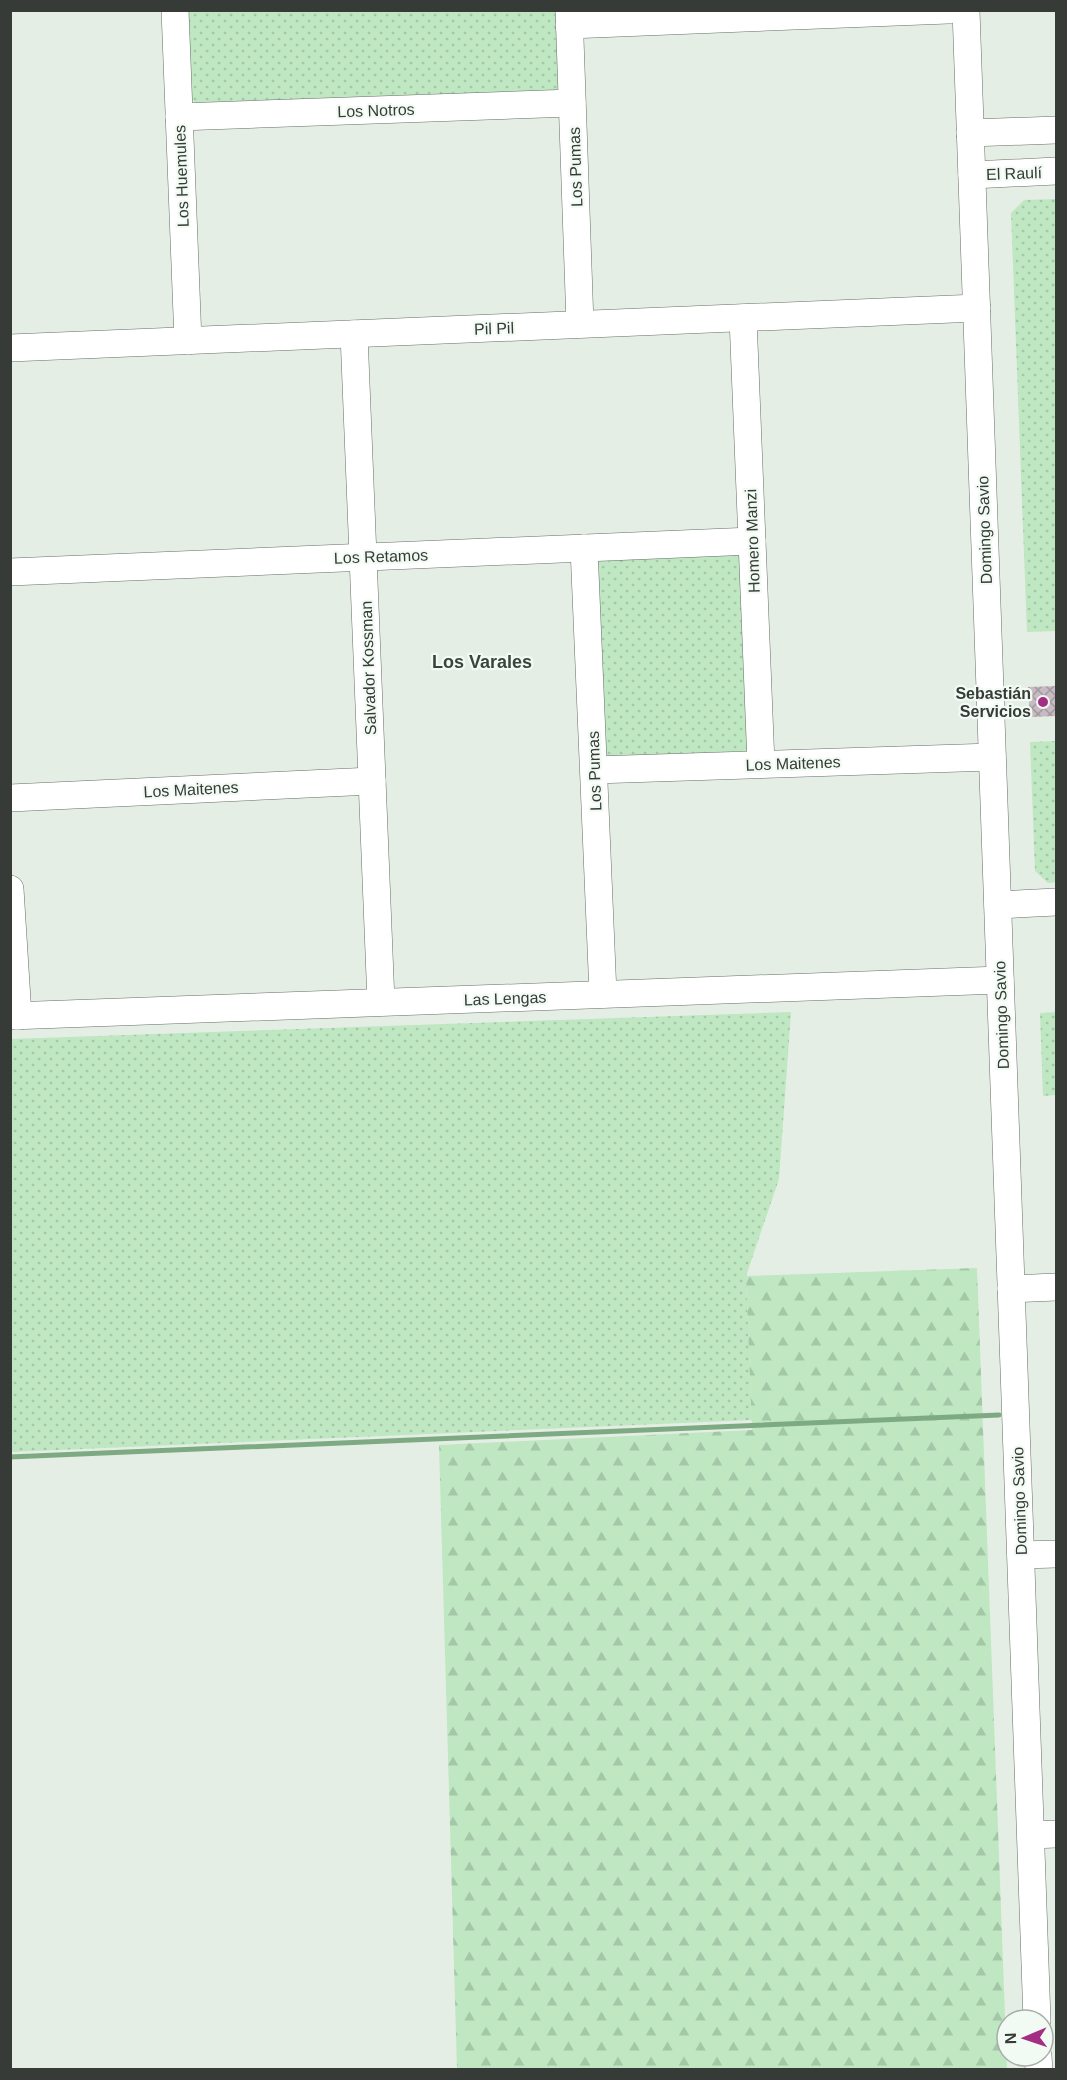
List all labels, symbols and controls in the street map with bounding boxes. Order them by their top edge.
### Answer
street label: Los Notros [337,101,415,120]
street label: Los Huemules [171,125,192,227]
street label: Los Pumas [566,127,585,207]
street label: El Raulí [986,164,1043,183]
street label: Pil Pil [474,319,514,338]
street label: Domingo Savio [974,475,995,584]
street label: Homero Manzi [742,489,763,593]
street label: Los Retamos [334,546,428,567]
street label: Salvador Kossman [358,601,379,735]
district label: Los Varales [432,652,532,672]
place label: Sebastián Servicios [955,685,1031,720]
marker: Sebastián Servicios [1036,695,1050,709]
street label: Los Pumas [585,731,604,811]
street label: Los Maitenes [745,753,841,774]
street label: Los Maitenes [143,779,239,800]
street label: Domingo Savio [991,960,1012,1069]
street label: Las Lengas [463,989,547,1008]
street label: Domingo Savio [1009,1446,1030,1555]
north arrow [995,2008,1055,2068]
text: N [1002,2032,1019,2045]

